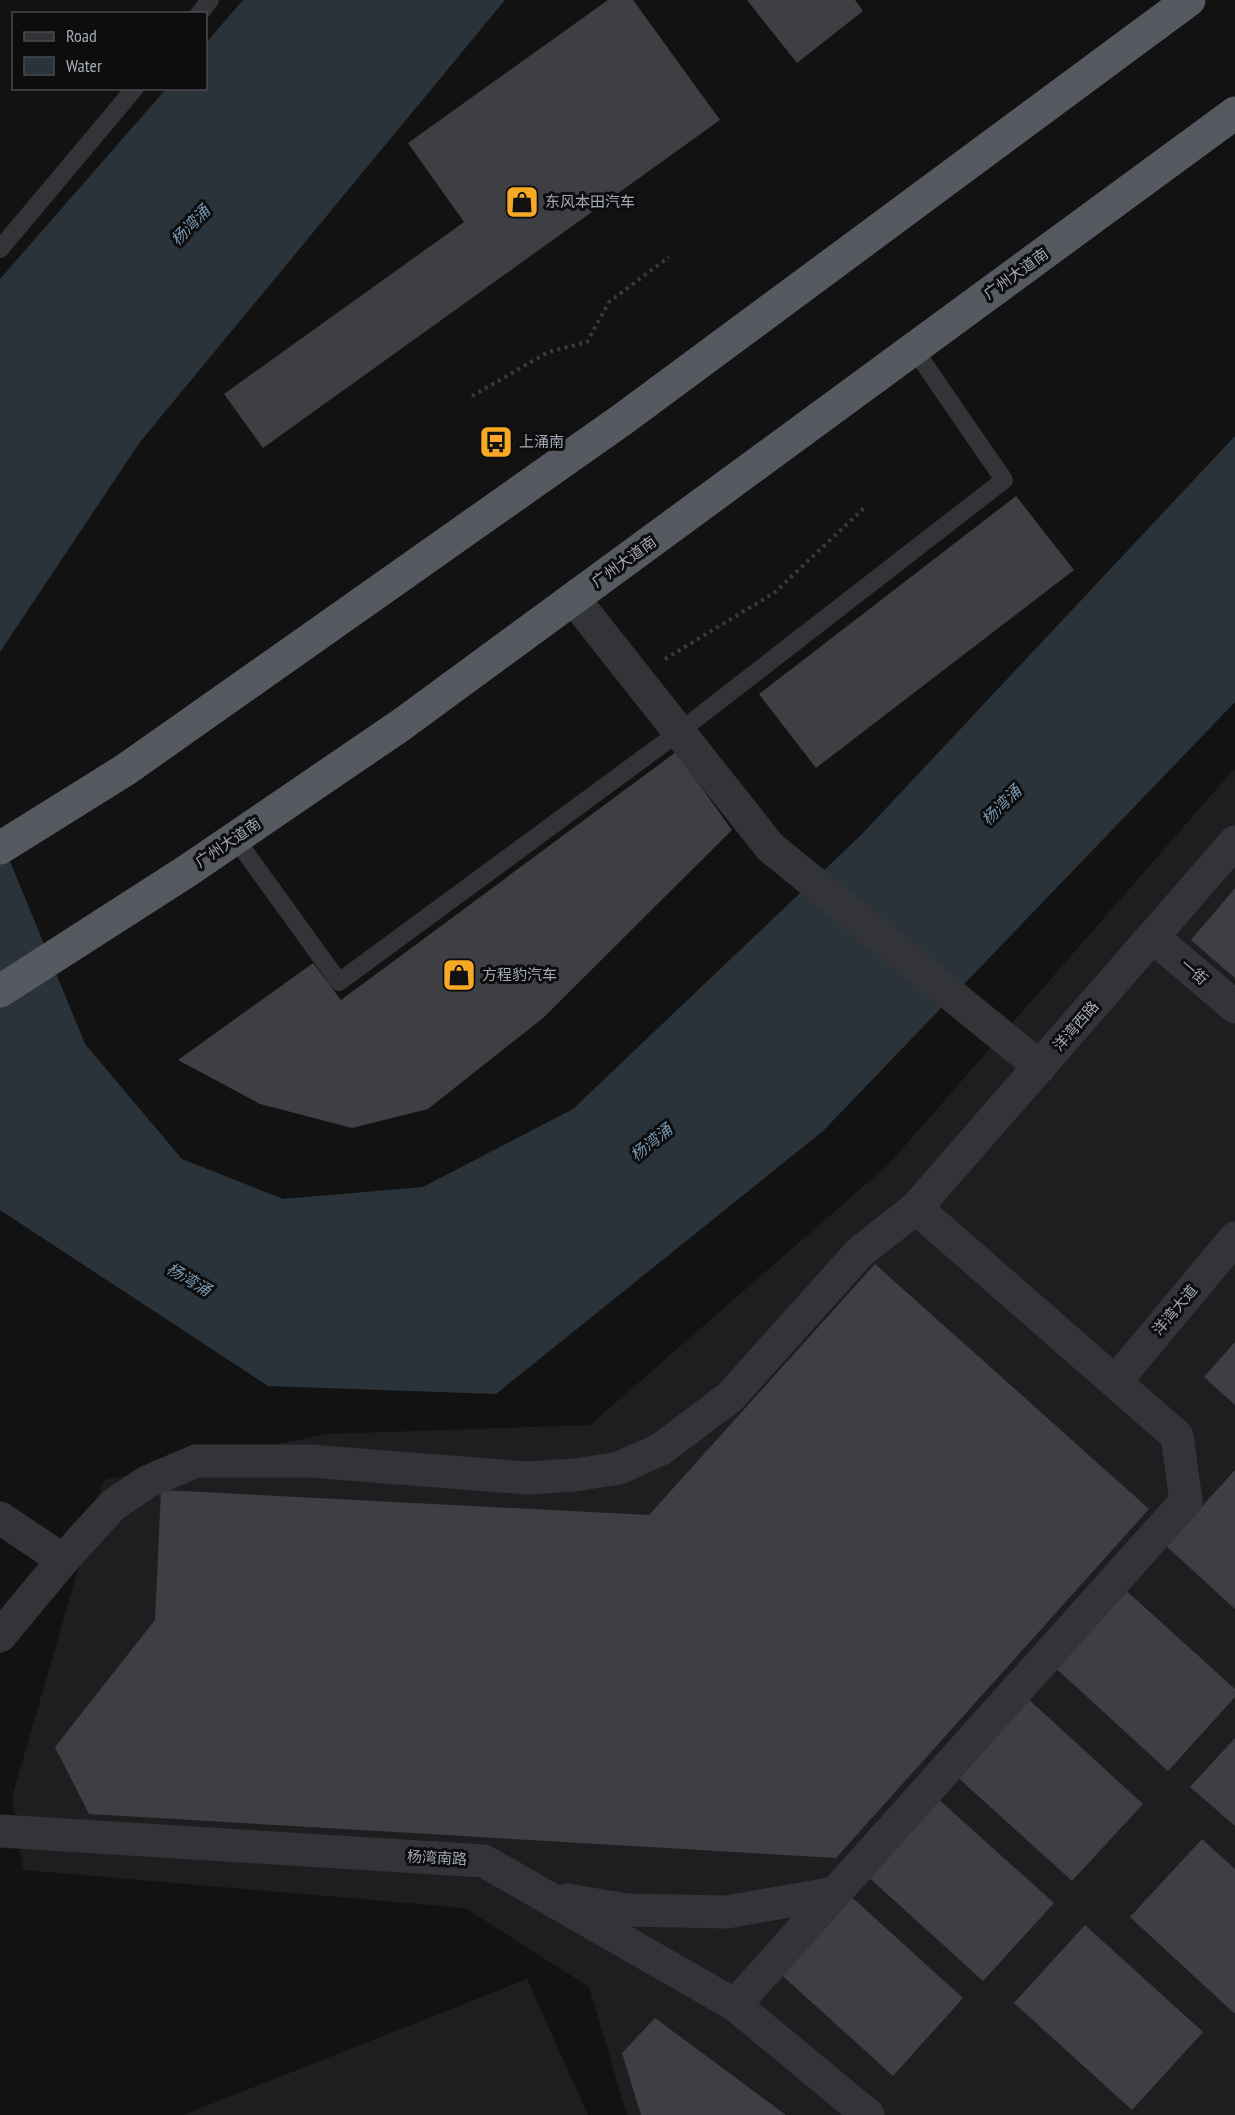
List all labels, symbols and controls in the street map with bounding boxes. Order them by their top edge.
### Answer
legend [12,12,207,90]
text: Road [66,24,97,47]
text: Water [66,54,102,77]
shop icon: 东风本田汽车 [504,184,540,220]
place label: 东风本田汽车 [545,192,635,211]
water label: 杨湾涌 [166,199,215,249]
street label: 广州大道南 [980,244,1052,303]
bus stop icon: 上涌南 [478,424,514,460]
place label: 上涌南 [519,432,564,451]
street label: 广州大道南 [588,532,660,591]
water label: 杨湾涌 [977,780,1026,829]
street label: 广州大道南 [191,814,264,871]
street label: 一街 [1177,955,1212,989]
shop icon: 方程豹汽车 [441,957,477,993]
place label: 方程豹汽车 [482,965,557,984]
street label: 洋湾西路 [1049,997,1102,1055]
water label: 杨湾涌 [626,1118,677,1165]
water label: 杨湾涌 [163,1258,216,1301]
street label: 洋湾大道 [1148,1281,1201,1339]
street label: 杨湾南路 [407,1846,467,1869]

